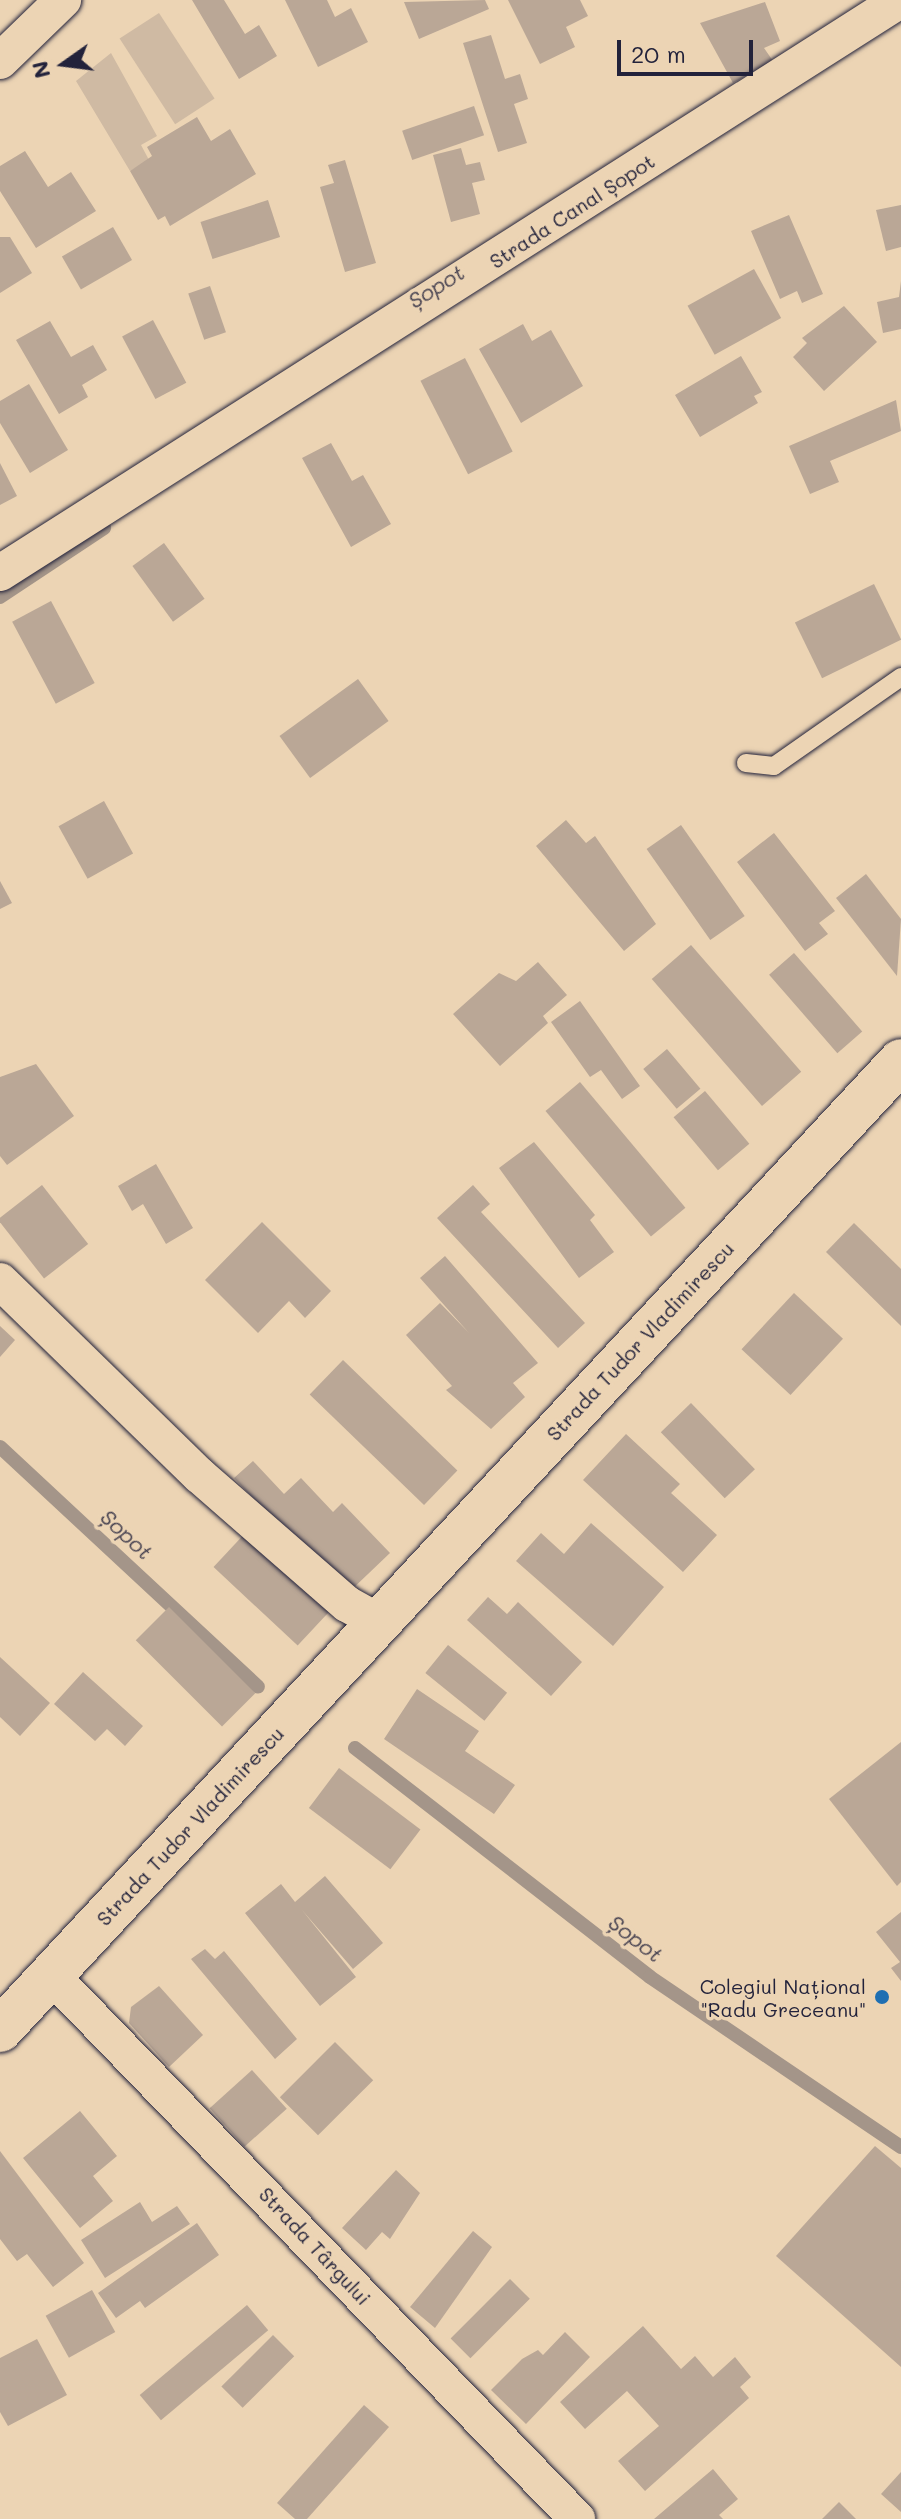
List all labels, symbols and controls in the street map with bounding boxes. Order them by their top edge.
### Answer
north arrow [24,24,104,104]
scale bar [621,24,757,74]
text: 20 m [631,38,686,69]
text: N [24,58,56,82]
street label: Strada Canal Șopot [485,149,659,273]
water label: Șopot [403,258,469,314]
street label: Strada Tudor Vladimirescu [541,1237,739,1445]
water label: Șopot [95,1503,159,1565]
street label: Strada Tudor Vladimirescu [91,1722,289,1930]
water label: Șopot [604,1909,668,1967]
place label: Colegiul Național "Radu Greceanu" [700,1974,866,2021]
marker: Colegiul Național "Radu Greceanu" [873,1988,891,2006]
street label: Strada Târgului [254,2182,376,2310]

